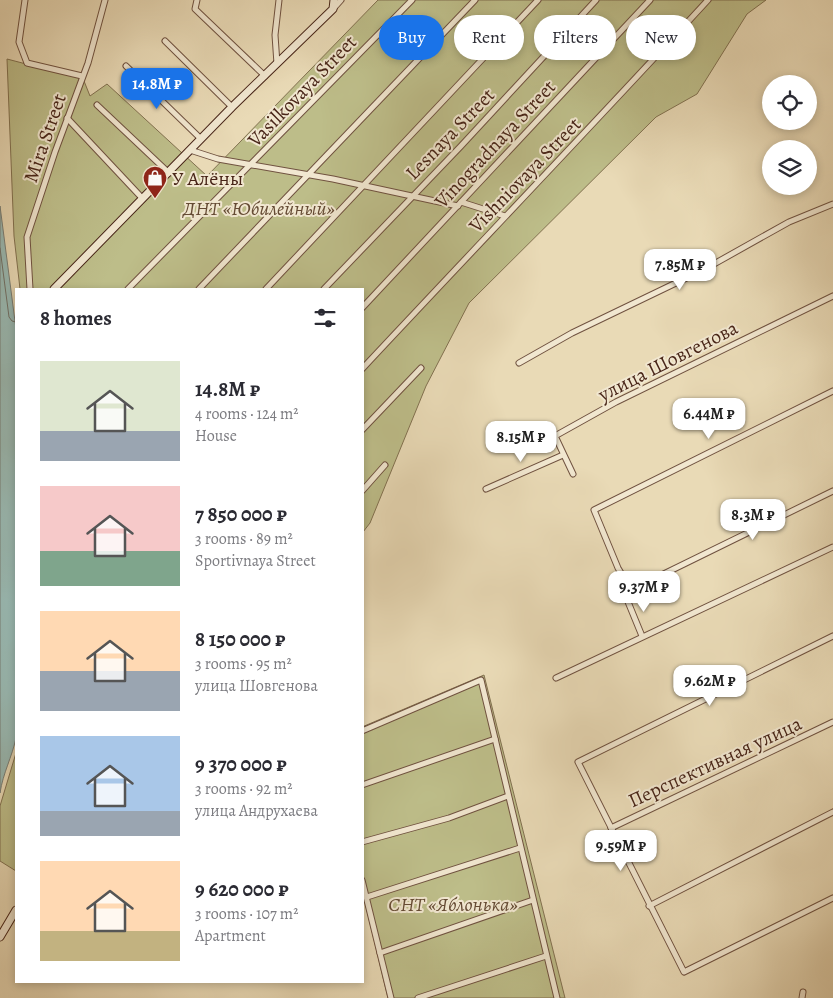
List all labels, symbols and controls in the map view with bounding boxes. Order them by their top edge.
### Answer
chip: Buy [379,15,444,60]
chip: Rent [454,15,524,60]
chip: Filters [534,15,616,60]
chip: New [626,15,696,60]
street label: Vasilkovaya Street [241,29,363,154]
pin: 14.8M ₽ [111,68,203,110]
text: 14.8M ₽ [132,73,182,95]
street label: Vinogradnaya Street [428,74,562,215]
map controls [762,75,817,195]
button: locate [762,75,817,130]
street label: Lesnaya Street [399,82,501,186]
street label: Mira Street [17,90,73,186]
street label: Vishniovaya Street [462,111,587,239]
button: layers [762,140,817,195]
shop icon: У Алёны [142,165,168,199]
place label: У Алёны [172,165,243,192]
park label: ДНТ «Юбилейный» [181,195,335,222]
pin: 7.85M ₽ [634,248,726,291]
text: 7.85M ₽ [655,254,705,276]
text: 8 homes [40,304,112,332]
icon: filters [311,304,339,332]
street label: улица Шовгенова [593,314,743,408]
text: 14.8M ₽ [195,375,260,403]
icon: home [80,381,140,441]
pin: 6.44M ₽ [663,398,755,440]
text: 4 rooms · 124 m² [195,403,299,425]
text: 6.44M ₽ [683,403,735,425]
pin: 8.15M ₽ [475,420,567,463]
text: House [195,425,237,447]
text: 8.15M ₽ [496,426,546,448]
pin: 8.3M ₽ [712,498,794,541]
text: 7 850 000 ₽ [195,500,287,528]
text: 8.3M ₽ [731,504,775,526]
icon: home [80,506,140,566]
text: 3 rooms · 89 m² [195,528,293,550]
text: Sportivnaya Street [195,550,316,572]
pin: 9.37M ₽ [598,570,690,613]
text: 9.37M ₽ [619,576,669,598]
text: 8 150 000 ₽ [195,625,285,653]
icon: home [80,631,140,691]
text: 3 rooms · 95 m² [195,653,292,675]
pin: 9.62M ₽ [664,664,756,707]
text: 9.62M ₽ [684,670,736,692]
text: улица Шовгенова [195,675,318,697]
street label: Перспективная улица [624,710,807,814]
text: 9 370 000 ₽ [195,750,287,778]
icon: home [80,756,140,816]
text: 3 rooms · 92 m² [195,778,293,800]
text: улица Андрухаева [195,800,318,822]
pin: 9.59M ₽ [575,830,667,872]
text: 9.59M ₽ [596,835,646,857]
text: 9 620 000 ₽ [195,875,289,903]
icon: home [80,881,140,941]
park label: СНТ «Яблонька» [388,891,518,918]
text: 3 rooms · 107 m² [195,903,298,925]
text: Apartment [195,925,266,947]

